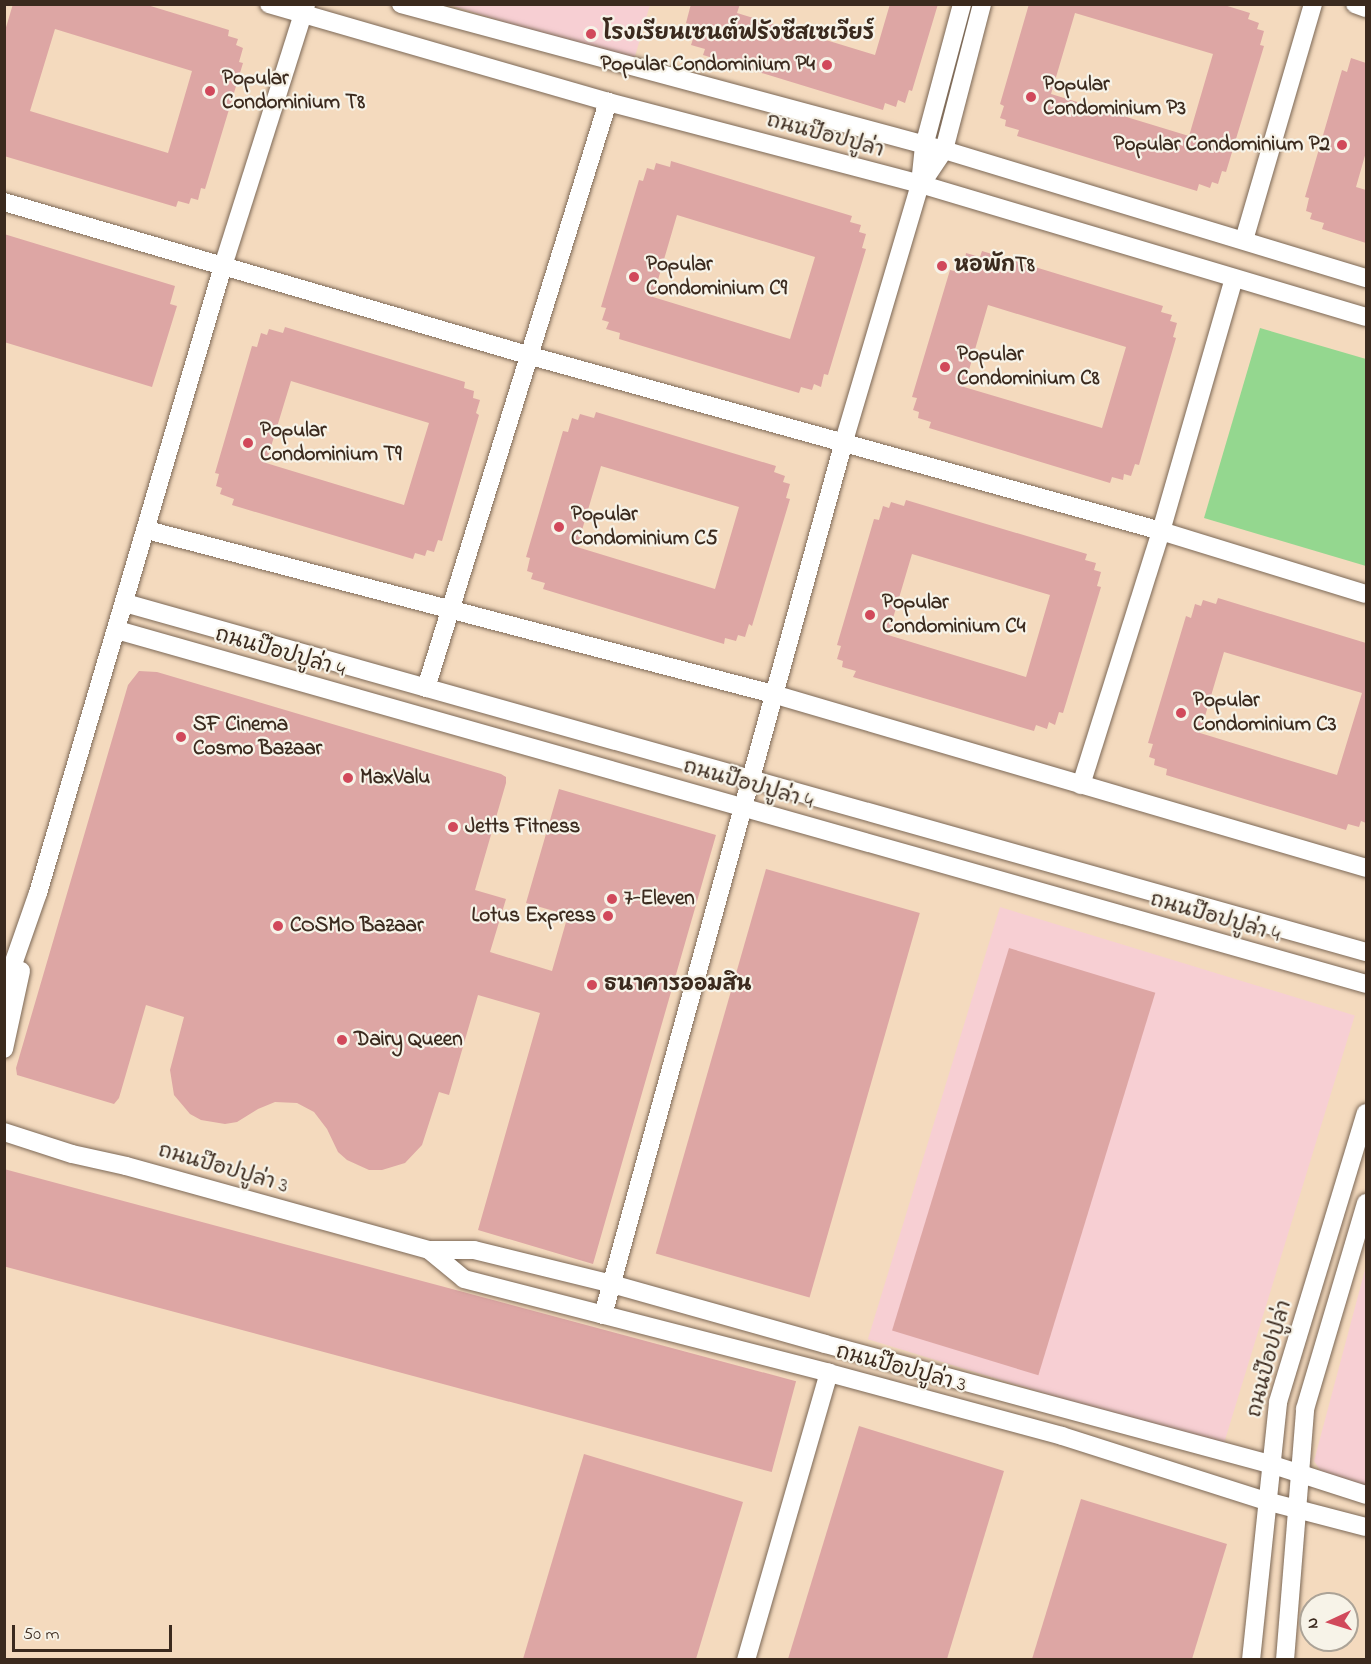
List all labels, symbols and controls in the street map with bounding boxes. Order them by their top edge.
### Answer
place label: โรงเรียนเซนต์ฟรังซีสเซเวียร์ [603,21,874,47]
marker: โรงเรียนเซนต์ฟรังซีสเซเวียร์ [584,27,598,41]
place label: Popular Condominium P4 [600,52,815,78]
marker: Popular Condominium P4 [820,58,834,72]
place label: Popular Condominium T8 [222,66,365,116]
place label: Popular Condominium P3 [1043,72,1186,122]
marker: Popular Condominium T8 [203,84,217,98]
marker: Popular Condominium P3 [1024,90,1038,104]
street label: ถนนป๊อปปูล่า [764,108,886,164]
place label: Popular Condominium P2 [1114,132,1330,158]
marker: Popular Condominium P2 [1335,138,1349,152]
place label: Popular Condominium C9 [646,252,787,302]
place label: หอพักT8 [954,253,1035,279]
marker: หอพักT8 [935,259,949,273]
marker: Popular Condominium C9 [627,270,641,284]
place label: Popular Condominium C8 [957,342,1100,392]
marker: Popular Condominium C8 [938,360,952,374]
place label: Popular Condominium T9 [260,418,402,468]
marker: Popular Condominium T9 [241,436,255,450]
place label: Popular Condominium C5 [571,502,718,552]
marker: Popular Condominium C5 [552,520,566,534]
place label: Popular Condominium C4 [882,590,1025,640]
marker: Popular Condominium C4 [863,608,877,622]
street label: ถนนป๊อปปูล่า 4 [212,622,348,684]
place label: Popular Condominium C3 [1193,688,1336,738]
marker: Popular Condominium C3 [1174,706,1188,720]
place label: SF Cinema Cosmo Bazaar [193,712,322,762]
marker: SF Cinema Cosmo Bazaar [174,730,188,744]
street label: ถนนป๊อปปูล่า 4 [680,754,816,816]
place label: MaxValu [360,765,430,791]
marker: MaxValu [341,771,355,785]
place label: Jetts Fitness [465,814,580,840]
marker: Jetts Fitness [446,820,460,834]
place label: 7-Eleven [624,886,695,912]
street label: ถนนป๊อปปูล่า 4 [1147,887,1283,949]
marker: 7-Eleven [605,892,619,906]
place label: Lotus Express [472,903,596,929]
marker: Lotus Express [601,909,615,923]
place label: COSMO Bazaar [290,913,423,939]
marker: COSMO Bazaar [271,919,285,933]
place label: ธนาคารออมสิน [604,972,751,998]
marker: ธนาคารออมสิน [585,978,599,992]
place label: Dairy Queen [354,1027,463,1053]
marker: Dairy Queen [335,1033,349,1047]
street label: ถนนป๊อปปูล่า 3 [155,1138,291,1200]
street label: ถนนป๊อปปูล่า [1242,1298,1298,1420]
street label: ถนนป๊อปปูล่า 3 [833,1339,969,1399]
north arrow [1299,1592,1359,1652]
scale bar [15,1613,176,1651]
text: N [1301,1617,1325,1629]
text: 50 m [23,1622,60,1648]

